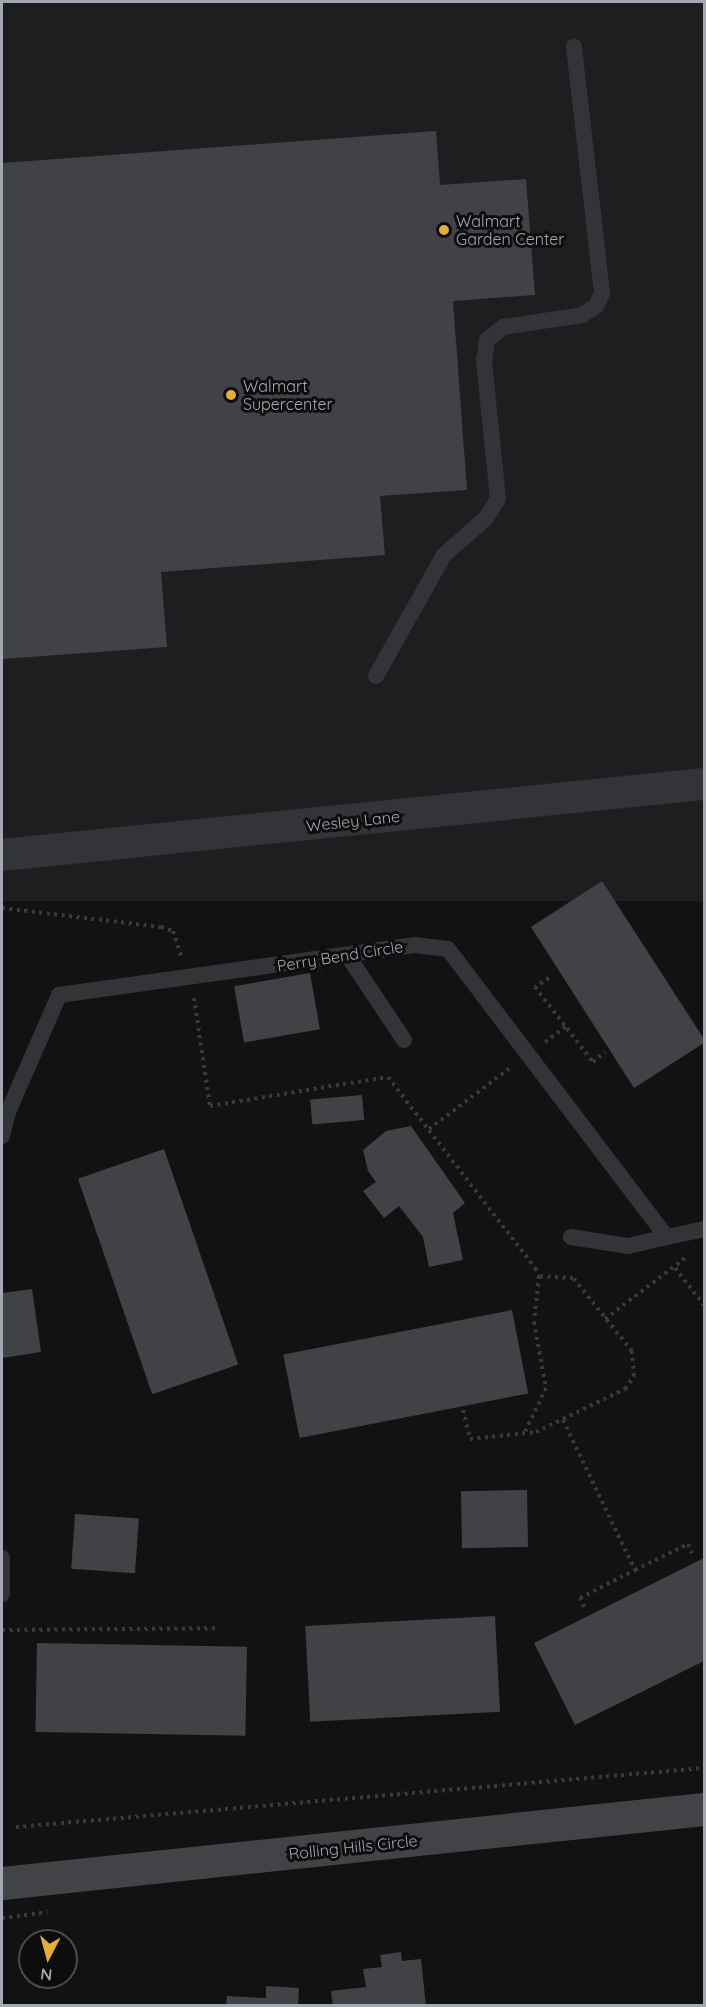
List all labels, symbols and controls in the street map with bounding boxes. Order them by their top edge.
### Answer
place label: Walmart Garden Center [456,211,564,249]
marker: Walmart Garden Center [437,223,451,237]
place label: Walmart Supercenter [243,376,333,414]
marker: Walmart Supercenter [224,388,238,402]
street label: Wesley Lane [305,807,401,835]
street label: Perry Bend Circle [276,937,404,975]
street label: Rolling Hills Circle [288,1831,418,1863]
north arrow [18,1929,78,1989]
text: N [39,1964,53,1985]

